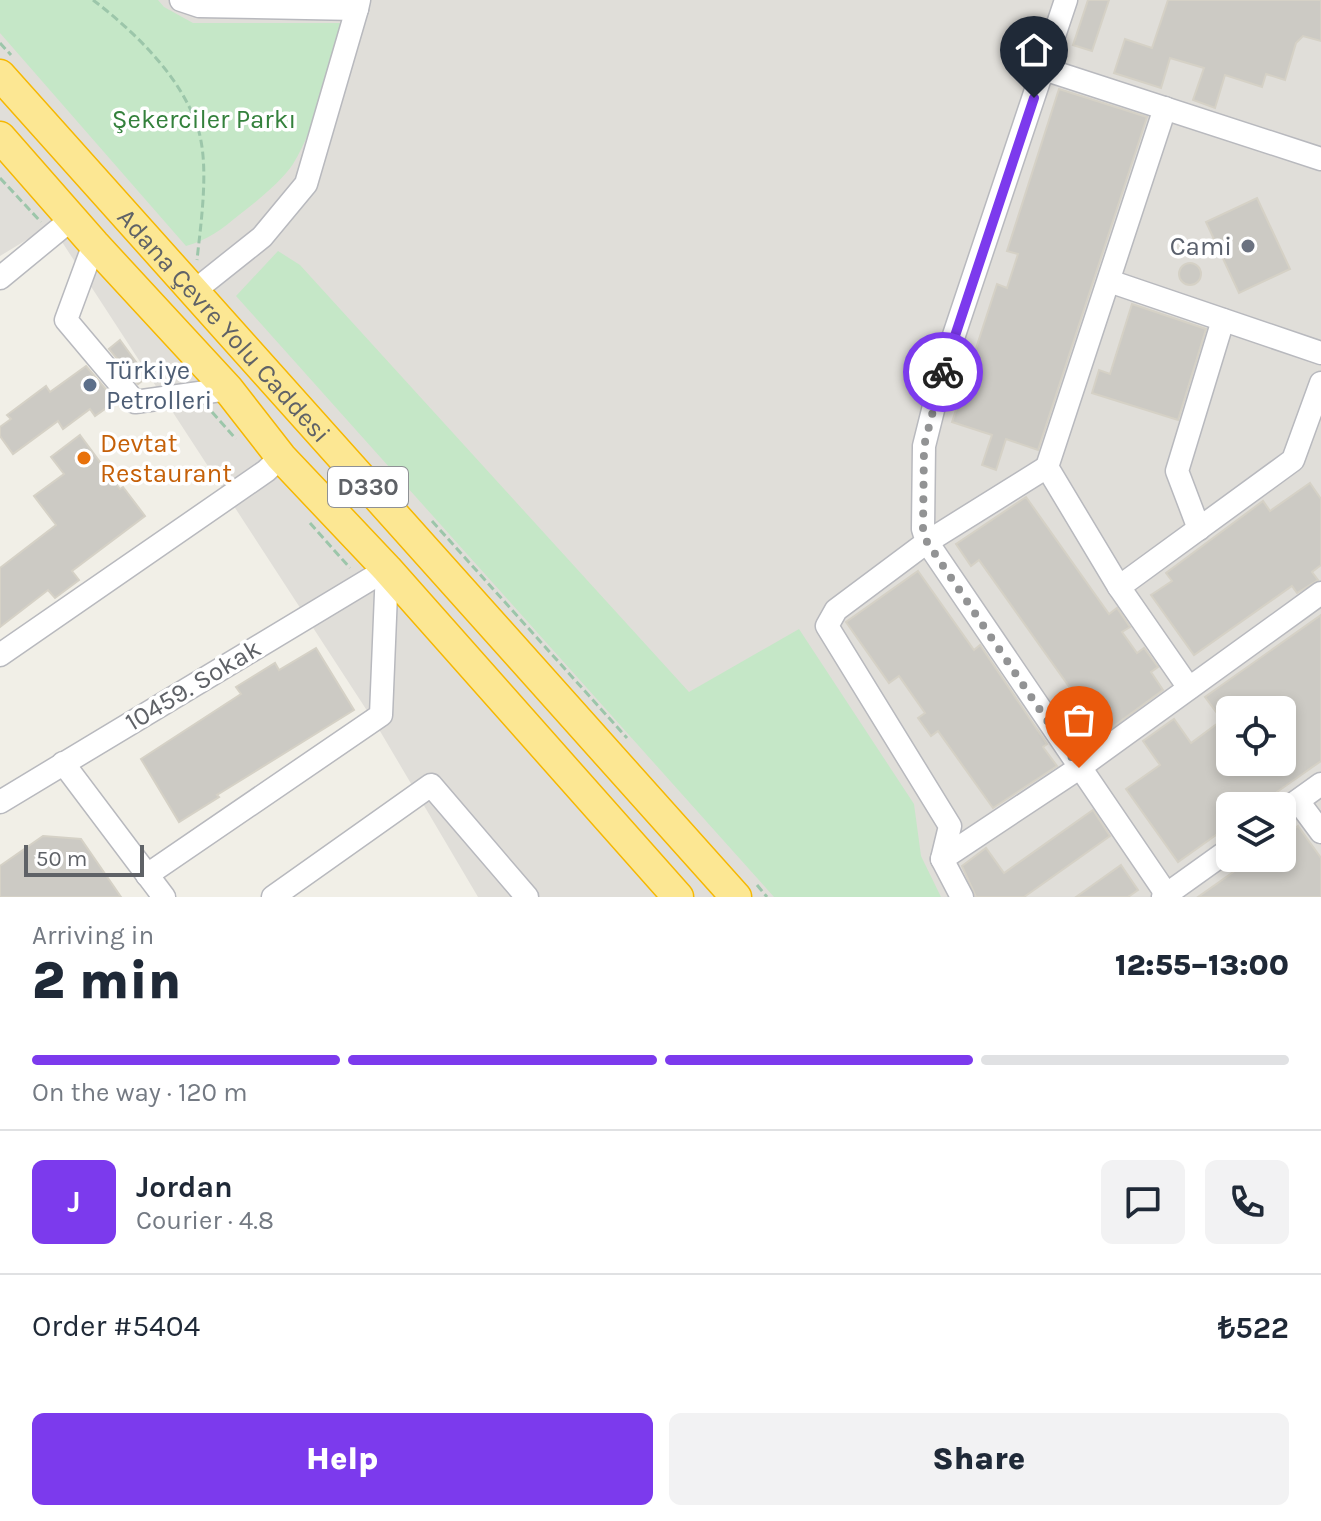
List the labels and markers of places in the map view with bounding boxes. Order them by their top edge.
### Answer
pin [1000,16,1068,98]
place label: Cami [1170,231,1232,262]
marker: Cami [1239,237,1257,255]
place label: Türkiye Petrolleri [106,355,212,416]
marker: Türkiye Petrolleri [81,376,99,394]
place label: Devtat Restaurant [100,428,232,489]
marker: Devtat Restaurant [75,449,93,467]
pin [1045,686,1113,768]

